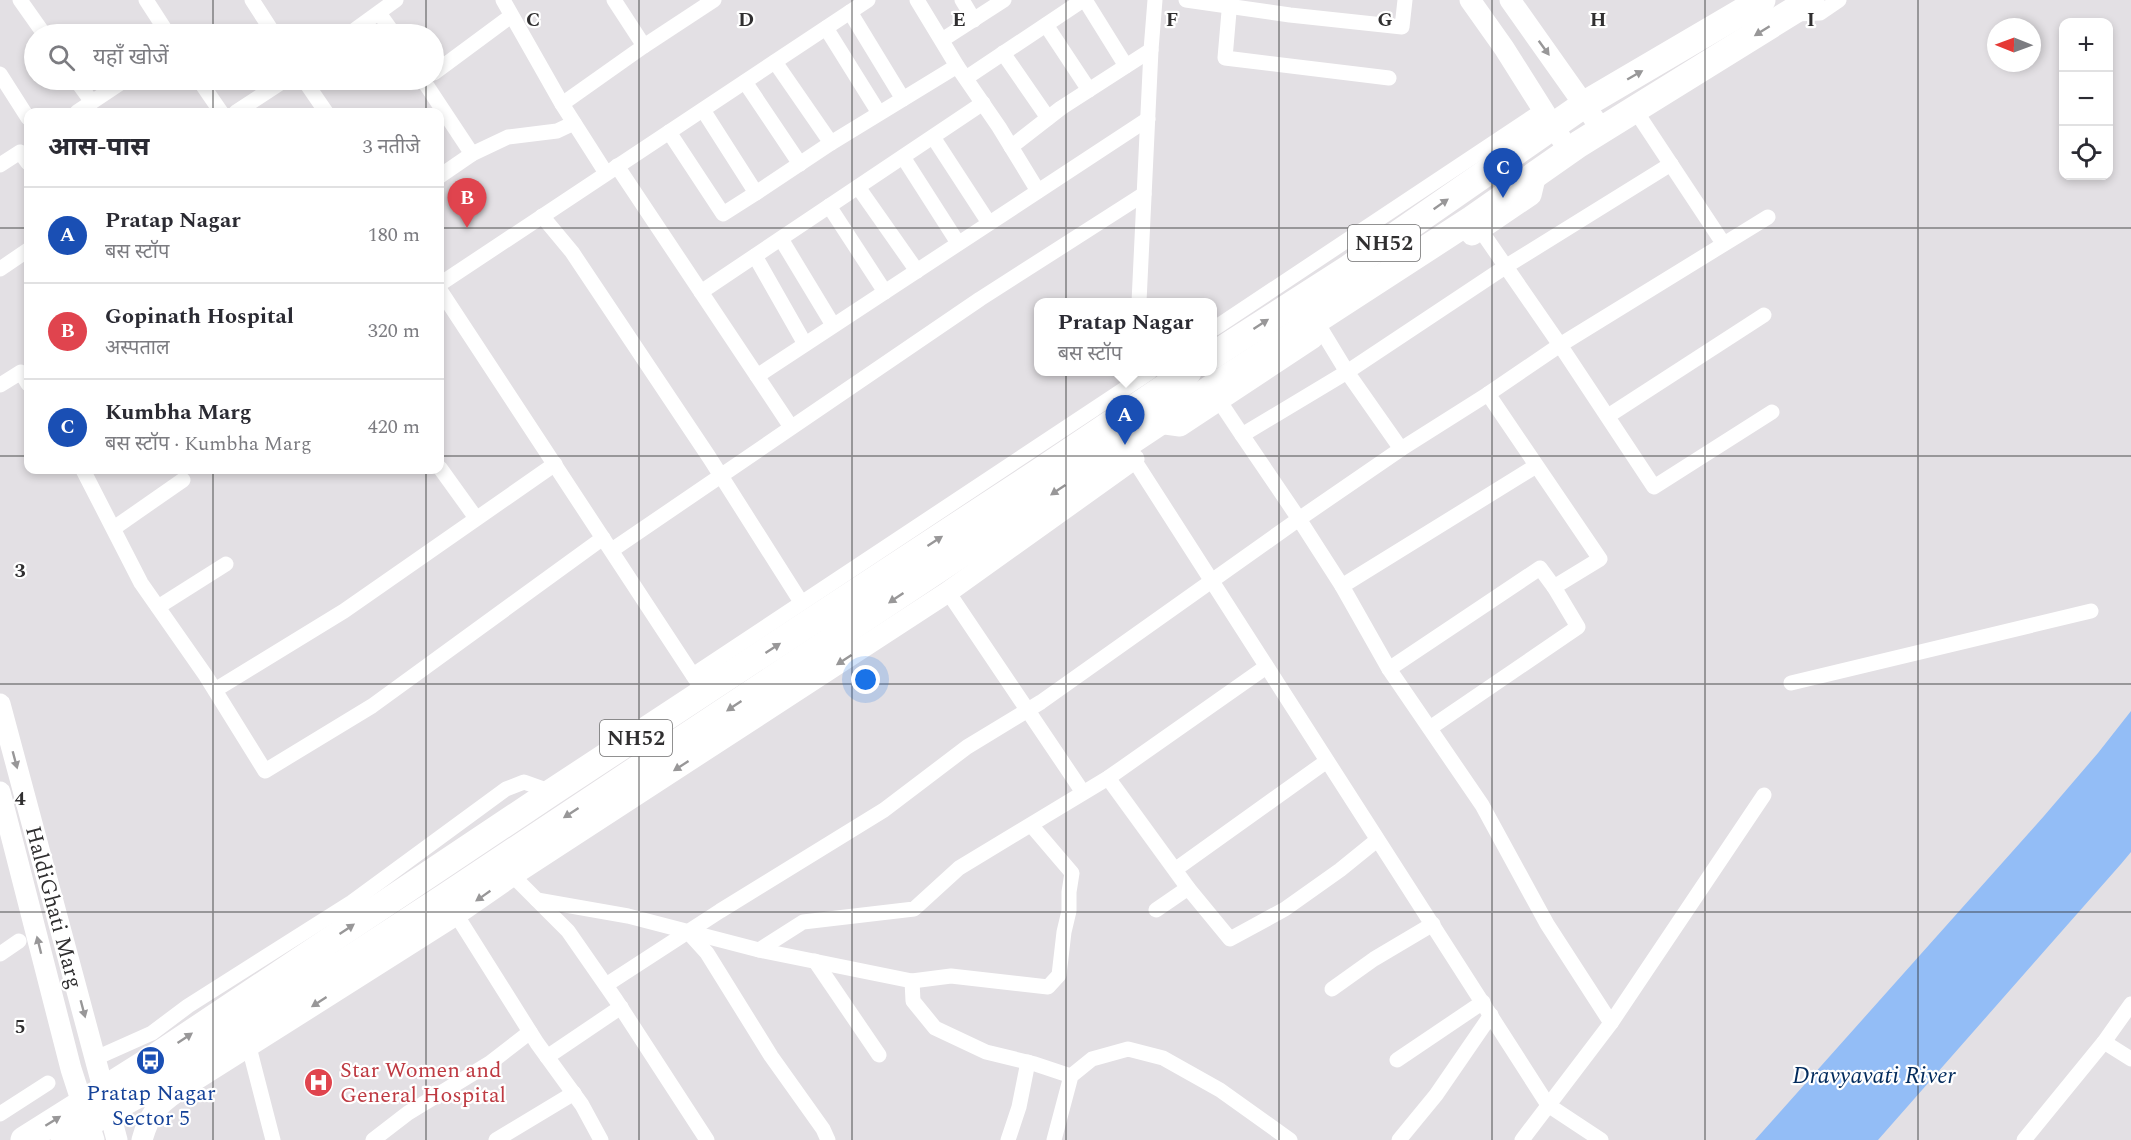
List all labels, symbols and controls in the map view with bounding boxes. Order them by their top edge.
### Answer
text: C [526,5,540,35]
text: D [738,5,754,35]
text: E [952,5,966,35]
text: F [1166,5,1178,35]
text: G [1377,5,1393,35]
text: H [1590,5,1606,35]
text: I [1807,5,1815,35]
north arrow [1987,18,2041,72]
map controls [2059,18,2113,180]
button: + [2059,18,2113,72]
search box [24,24,444,90]
one-way arrow [1754,26,1770,37]
one-way arrow [1538,40,1550,55]
icon: search [45,41,78,74]
text: यहाँ खोजें [93,41,169,74]
one-way arrow [1627,69,1643,80]
button: − [2059,72,2113,126]
button: locate [2059,126,2113,180]
text: आस-पास [48,127,149,167]
text: 3 नतीजे [362,132,420,162]
pin: C [1484,148,1522,198]
pin: B [448,178,486,228]
one-way arrow [1432,198,1448,210]
text: Pratap Nagar [105,204,241,237]
text: A [60,220,75,250]
text: 180 m [368,220,420,250]
road number: NH52 [1348,225,1420,261]
text: बस स्टॉप [105,237,169,267]
popup [1034,298,1217,376]
text: Gopinath Hospital [105,300,294,333]
text: Pratap Nagar [1058,306,1193,339]
text: B [60,316,75,346]
text: 320 m [368,316,420,346]
one-way arrow [1253,319,1269,330]
text: अस्पताल [105,333,170,363]
text: बस स्टॉप [1058,339,1122,369]
text: Kumbha Marg [105,396,252,429]
pin: A [1106,396,1144,445]
text: C [60,412,75,442]
text: 420 m [368,412,420,442]
text: बस स्टॉप · Kumbha Marg [105,429,312,459]
one-way arrow [1050,484,1067,495]
one-way arrow [927,535,943,547]
text: 3 [14,556,26,586]
one-way arrow [888,592,904,603]
one-way arrow [764,642,780,654]
one-way arrow [836,654,852,665]
your location [851,665,880,694]
one-way arrow [726,700,742,712]
road number: NH52 [600,720,672,756]
one-way arrow [11,751,21,769]
one-way arrow [673,760,689,771]
text: 4 [14,784,26,814]
one-way arrow [563,807,579,818]
street label: HaldiGhati Marg [16,822,91,992]
one-way arrow [475,890,491,902]
one-way arrow [339,924,355,935]
one-way arrow [34,936,43,954]
one-way arrow [311,997,327,1008]
one-way arrow [78,1000,88,1019]
text: 5 [14,1012,26,1042]
one-way arrow [177,1032,193,1043]
bus stop icon: Pratap Nagar Sector 5 [135,1044,167,1076]
place label: Star Women and General Hospital [340,1054,506,1112]
water label: Dravyavati River [1792,1058,1957,1094]
hospital icon: Star Women and General Hospital [303,1066,335,1098]
place label: Pratap Nagar Sector 5 [86,1077,216,1135]
one-way arrow [45,1116,61,1127]

